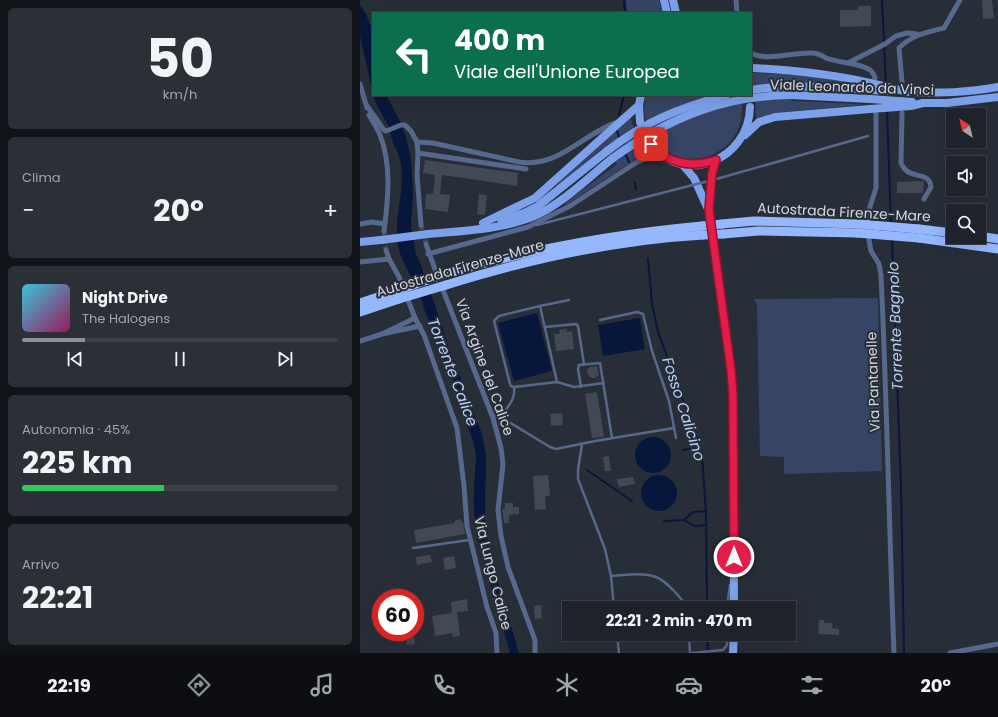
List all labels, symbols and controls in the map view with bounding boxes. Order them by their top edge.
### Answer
text: 400 m [454,21,545,60]
text: 50 [146,22,214,95]
icon: left [388,28,440,80]
text: Viale dell'Unione Europea [454,59,680,84]
street label: Viale Leonardo da Vinci [770,74,934,100]
text: km/h [163,85,197,104]
north arrow [946,108,986,148]
map controls [946,108,986,244]
pin [634,127,668,161]
icon: arrive [640,133,662,155]
button: sound [946,156,986,196]
text: Clima [22,168,61,187]
text: 20° [153,189,204,232]
text: − [22,195,34,226]
text: + [323,195,338,226]
street label: Autostrada Firenze-Mare [757,197,932,227]
button: search [946,204,986,244]
street label: Autostrada Firenze-Mare [374,234,547,302]
water label: Torrente Bagnolo [882,261,908,391]
text: Night Drive [82,287,168,308]
street label: Via Argine del Calice [451,296,519,439]
text: The Halogens [82,309,170,328]
water label: Torrente Calice [423,315,483,429]
street label: Via Pantanelle [861,331,885,433]
icon: previous [64,348,86,370]
icon: pause [169,348,191,370]
icon: next [274,348,296,370]
water label: Fosso Calicino [657,354,711,464]
text: Autonomia · 45% [22,420,130,439]
text: 225 km [22,441,132,484]
street label: Via Lungo Calice [469,514,517,632]
position arrow [713,536,755,578]
text: Arrivo [22,555,59,574]
text: 22:21 [22,576,93,619]
speed limit sign: 60 [372,589,424,641]
text: 22:21 · 2 min · 470 m [606,610,752,631]
icon: directions [185,671,213,699]
icon: music [308,671,336,699]
icon: phone [430,671,458,699]
icon: climate [553,671,581,699]
icon: car [675,671,703,699]
icon: filters [798,671,826,699]
text: 22:19 [47,673,91,698]
text: 20° [920,673,951,698]

